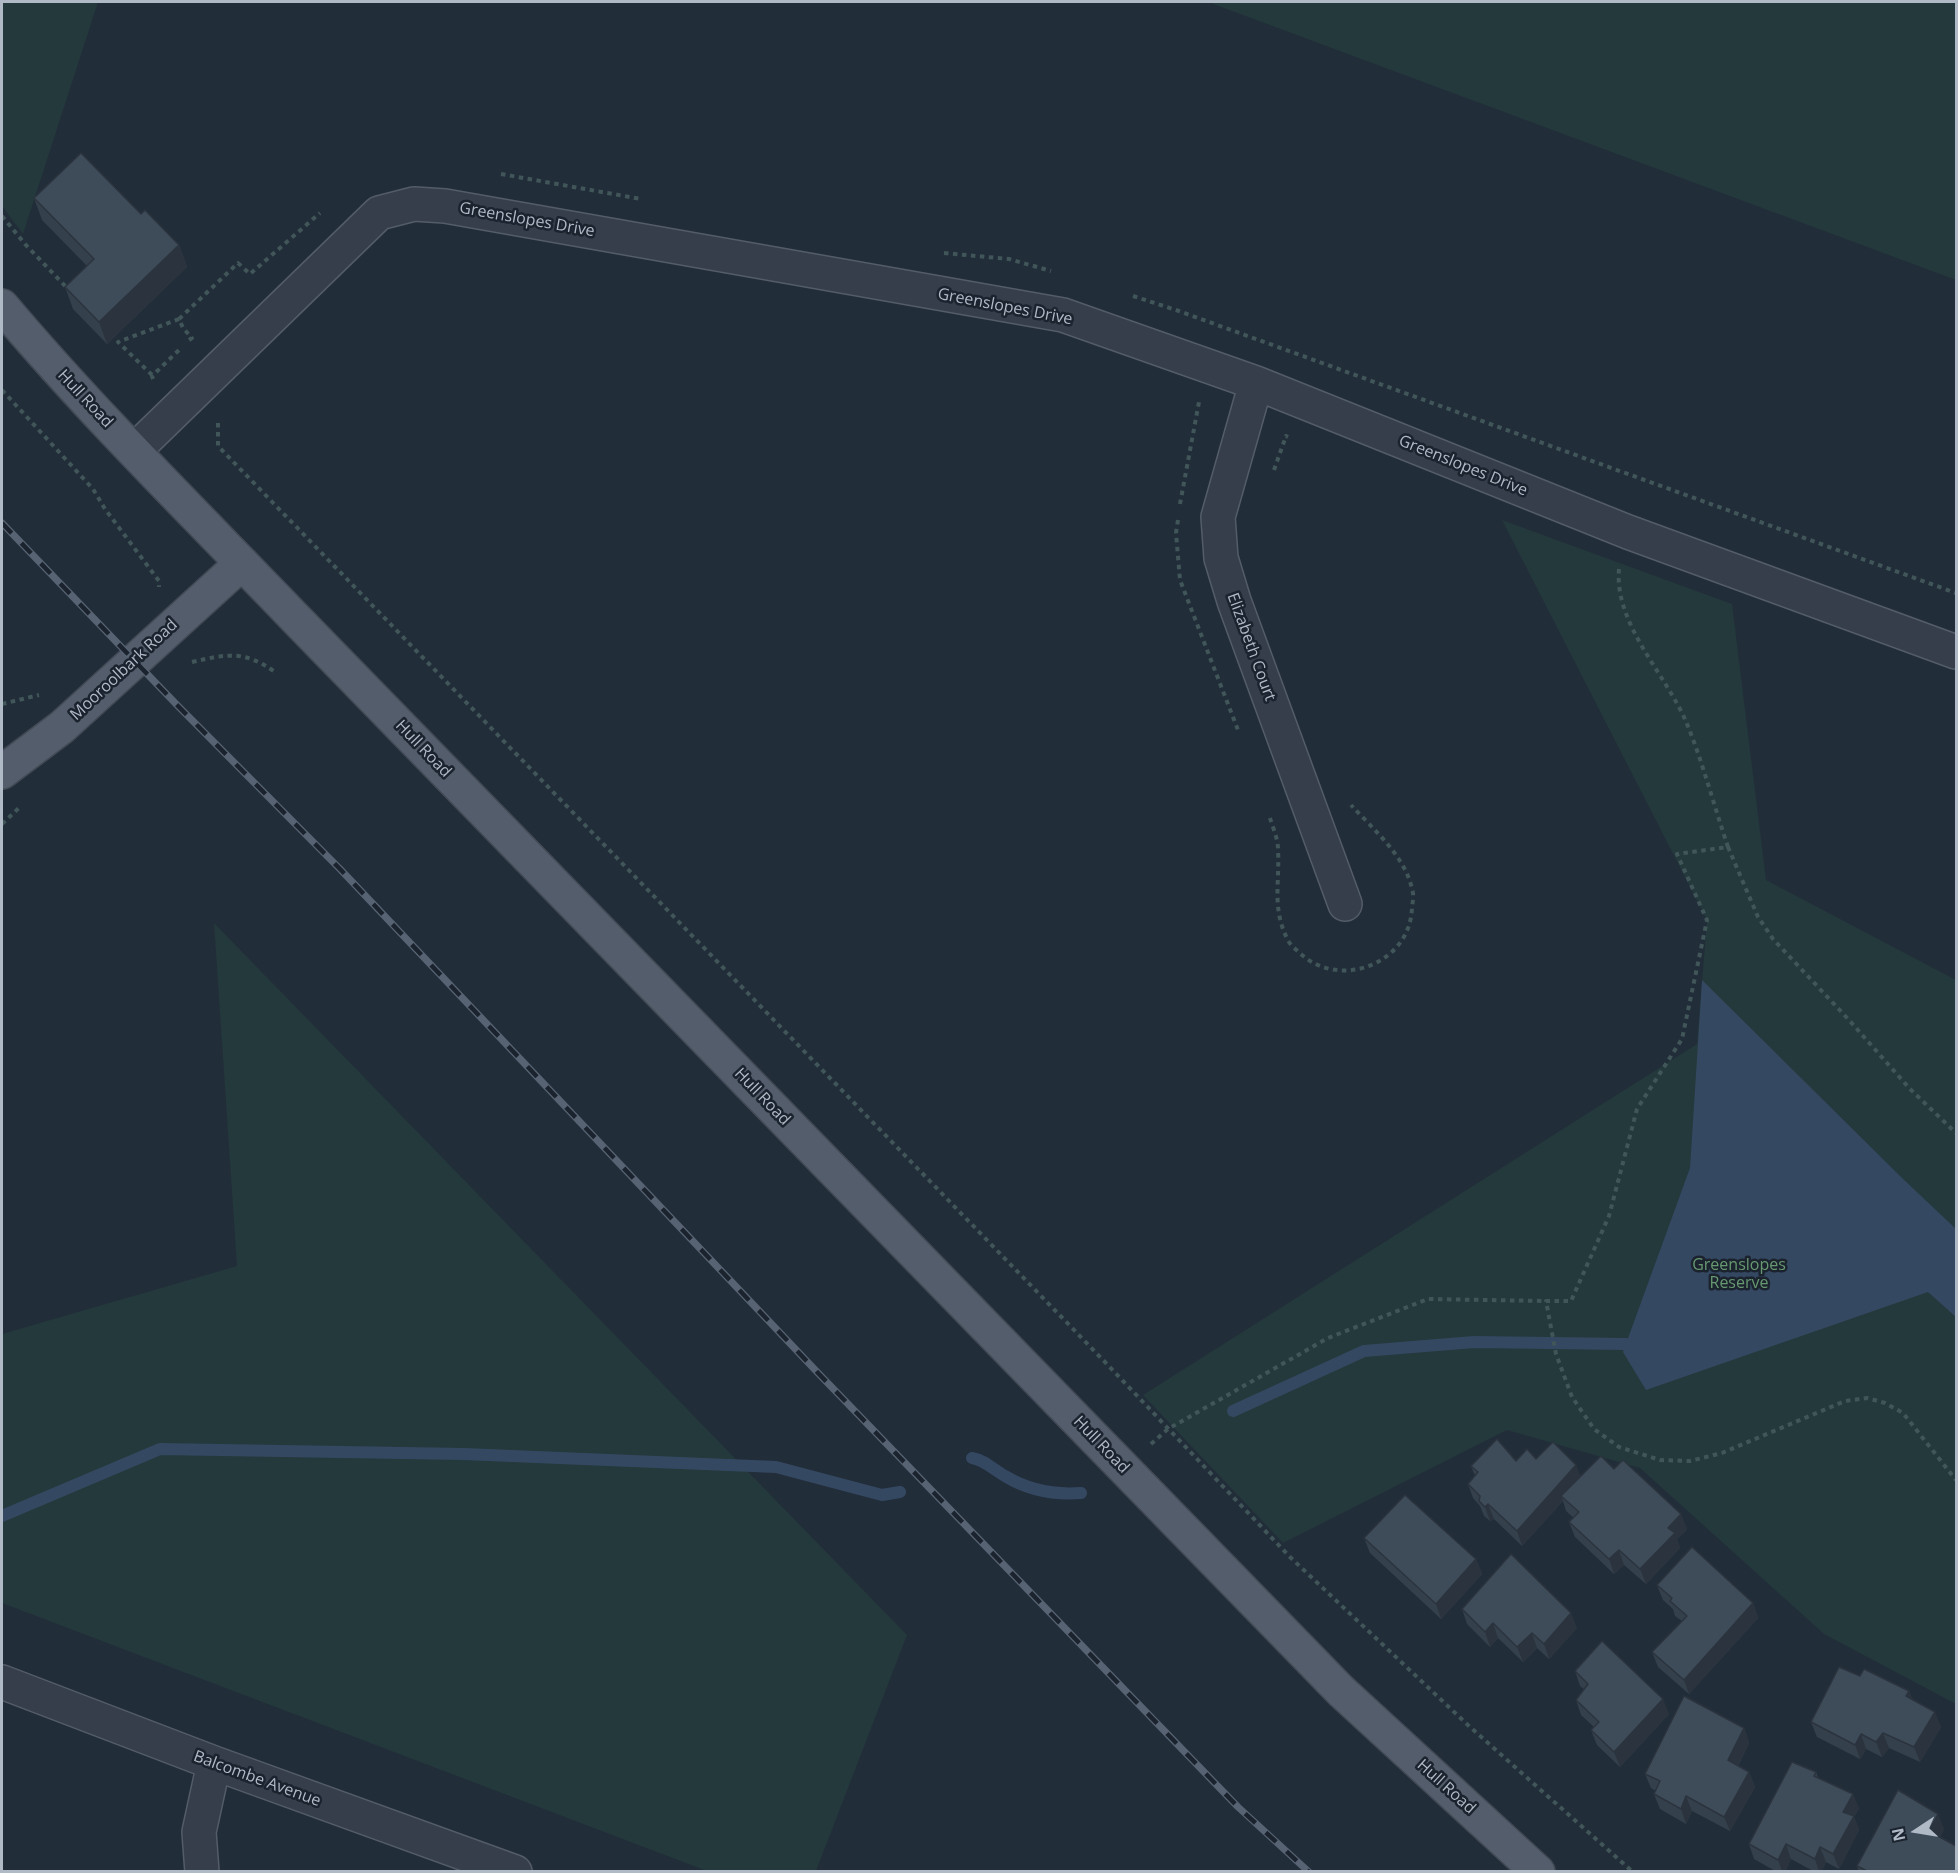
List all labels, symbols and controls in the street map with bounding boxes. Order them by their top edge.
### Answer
street label: Greenslopes Drive [458,199,596,241]
street label: Greenslopes Drive [936,285,1074,329]
street label: Hull Road [53,366,117,432]
street label: Greenslopes Drive [1396,431,1530,501]
street label: Elizabeth Court [1223,590,1279,704]
street label: Mooroolbark Road [66,615,182,725]
street label: Hull Road [391,716,455,782]
street label: Hull Road [730,1064,794,1130]
park label: Greenslopes Reserve [1692,1255,1786,1293]
street label: Hull Road [1069,1412,1133,1478]
street label: Balcombe Avenue [191,1747,323,1811]
street label: Hull Road [1413,1756,1479,1818]
north arrow [1886,1801,1946,1861]
text: N [1886,1826,1911,1843]

